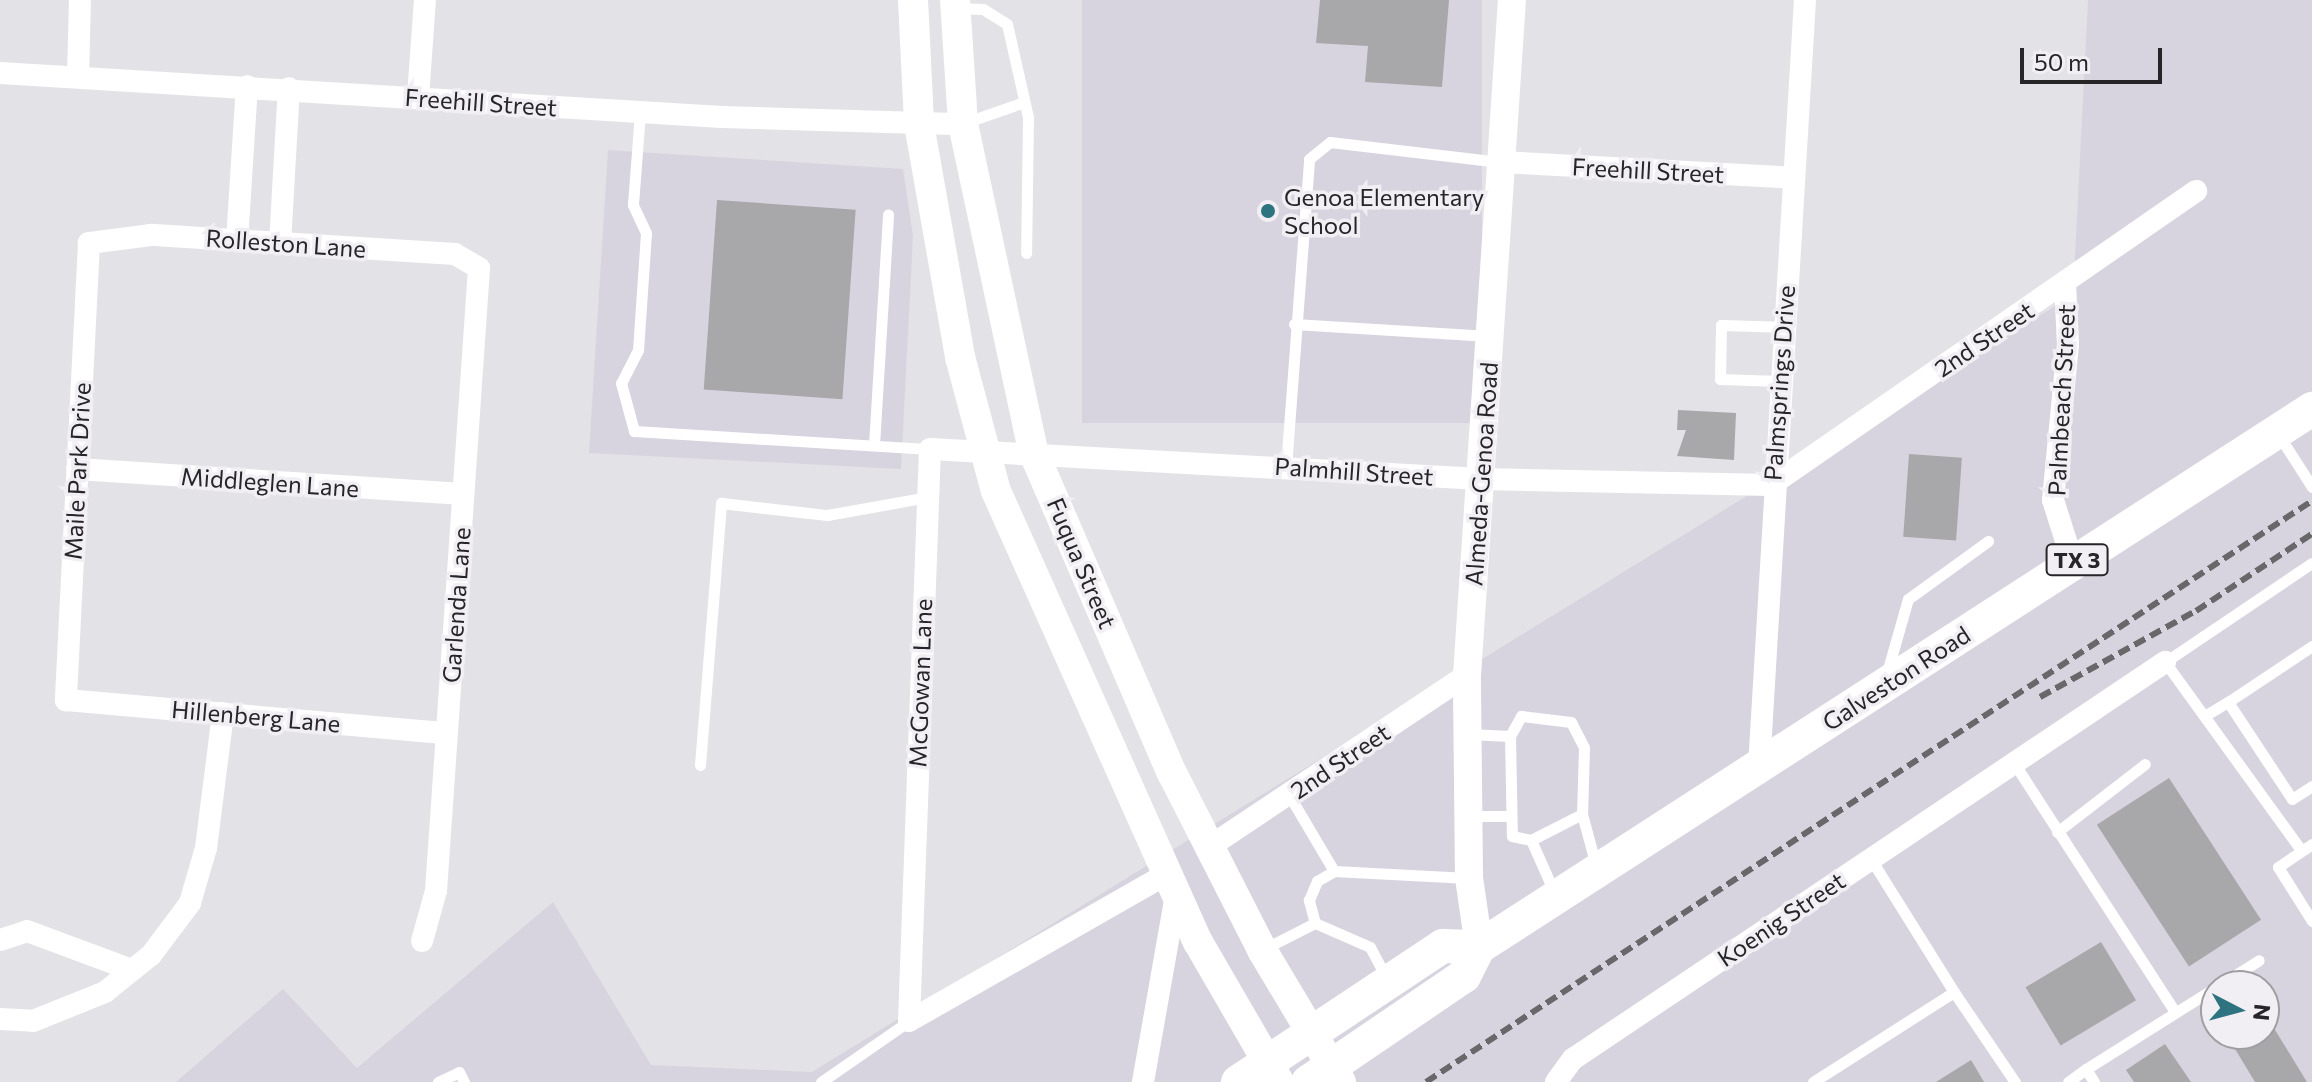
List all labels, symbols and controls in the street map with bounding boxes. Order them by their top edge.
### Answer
scale bar [2024,32,2166,82]
text: 50 m [2034,47,2089,76]
street label: Freehill Street [404,82,558,122]
street label: Freehill Street [1571,152,1725,188]
place label: Genoa Elementary School [1284,183,1484,239]
marker: Genoa Elementary School [1259,202,1277,220]
street label: Rolleston Lane [205,223,367,263]
street label: Palmsprings Drive [1758,284,1800,482]
street label: 2nd Street [1929,295,2039,383]
street label: Palmbeach Street [2042,303,2080,497]
street label: Almeda-Genoa Road [1459,361,1503,587]
street label: Maile Park Drive [58,382,96,560]
street label: Palmhill Street [1274,451,1434,491]
street label: Middleglen Lane [180,461,360,503]
street label: Fuqua Street [1042,493,1122,633]
street label: Garlenda Lane [436,526,476,684]
road number: TX 3 [2045,542,2109,578]
street label: McGowan Lane [903,598,937,768]
street label: Galveston Road [1817,620,1975,736]
street label: Hillenberg Lane [170,694,342,738]
street label: 2nd Street [1285,717,1395,805]
street label: Koenig Street [1712,866,1850,972]
north arrow [2200,970,2280,1050]
text: N [2248,1003,2277,1022]

